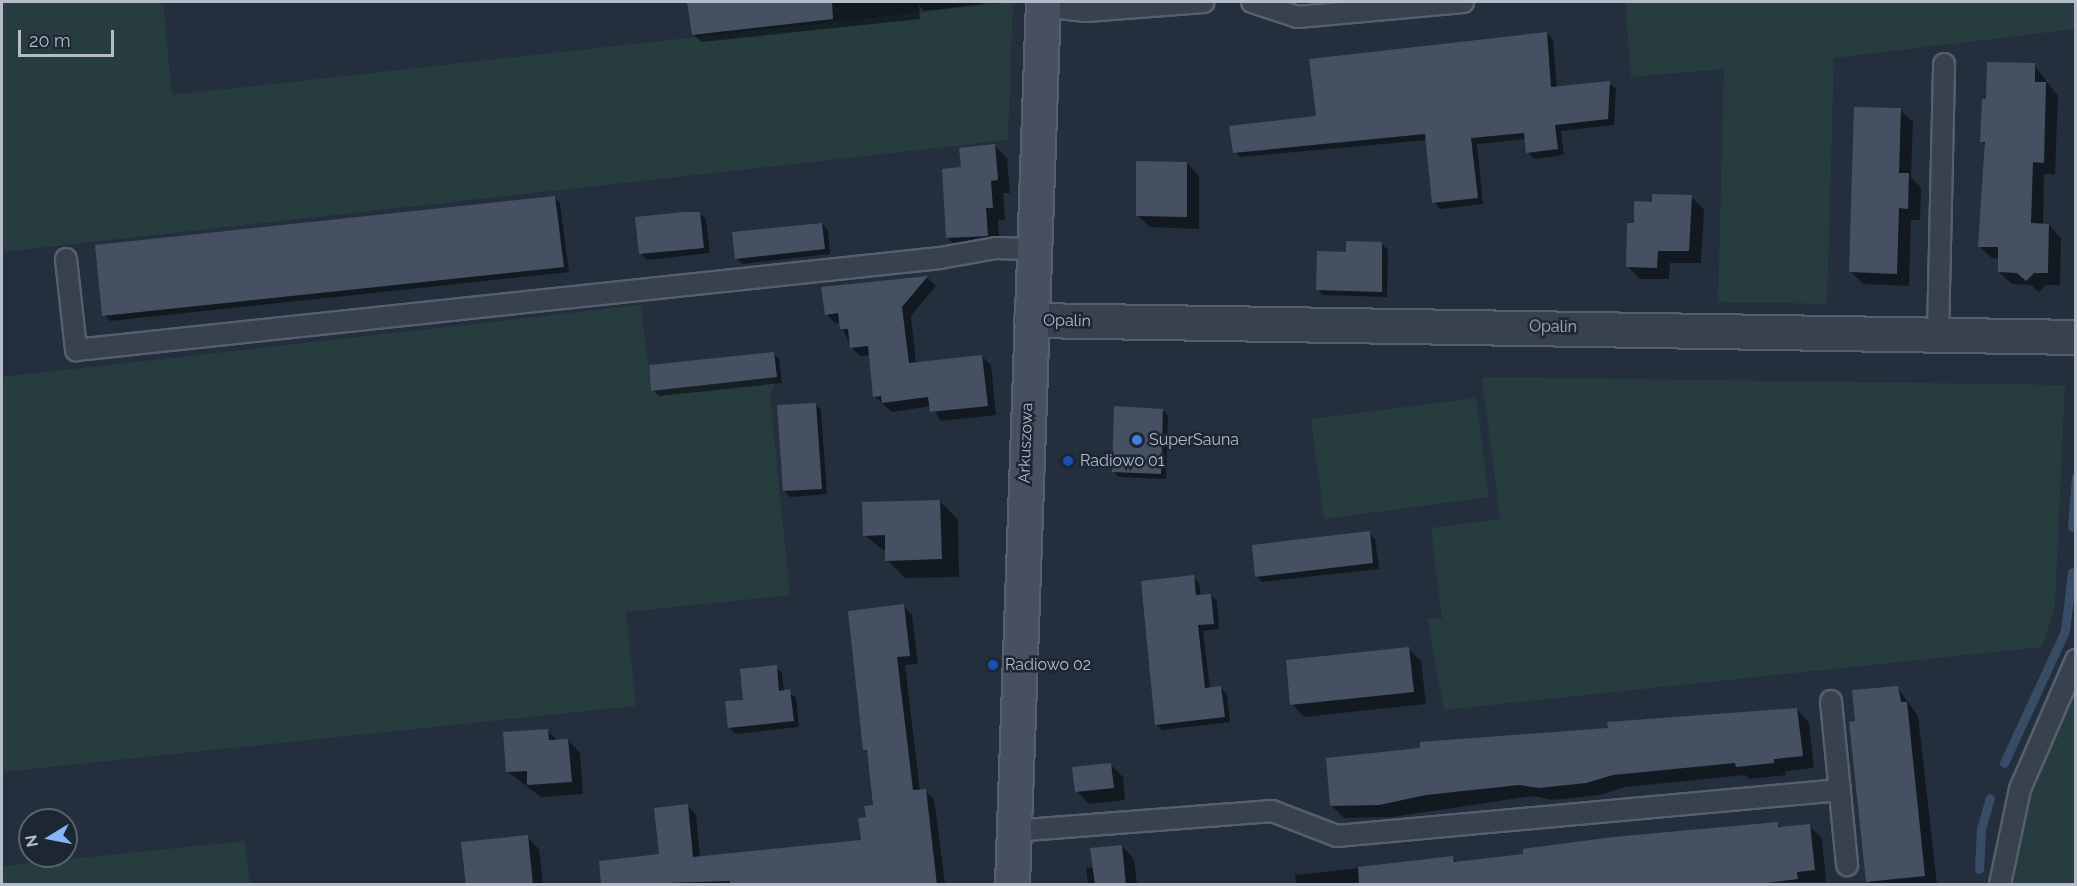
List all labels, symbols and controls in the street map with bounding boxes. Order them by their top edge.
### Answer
scale bar [21,18,117,56]
text: 20 m [29,30,71,51]
street label: Opalin [1043,311,1091,331]
street label: Opalin [1529,317,1577,337]
street label: Arkuszowa [1015,402,1037,484]
place label: SuperSauna [1149,430,1239,450]
marker: SuperSauna [1130,433,1144,447]
place label: Radiowo 01 [1080,451,1165,471]
marker: Radiowo 01 [1061,454,1075,468]
place label: Radiowo 02 [1005,655,1091,675]
marker: Radiowo 02 [986,658,1000,672]
north arrow [18,808,78,868]
text: N [21,833,42,849]

